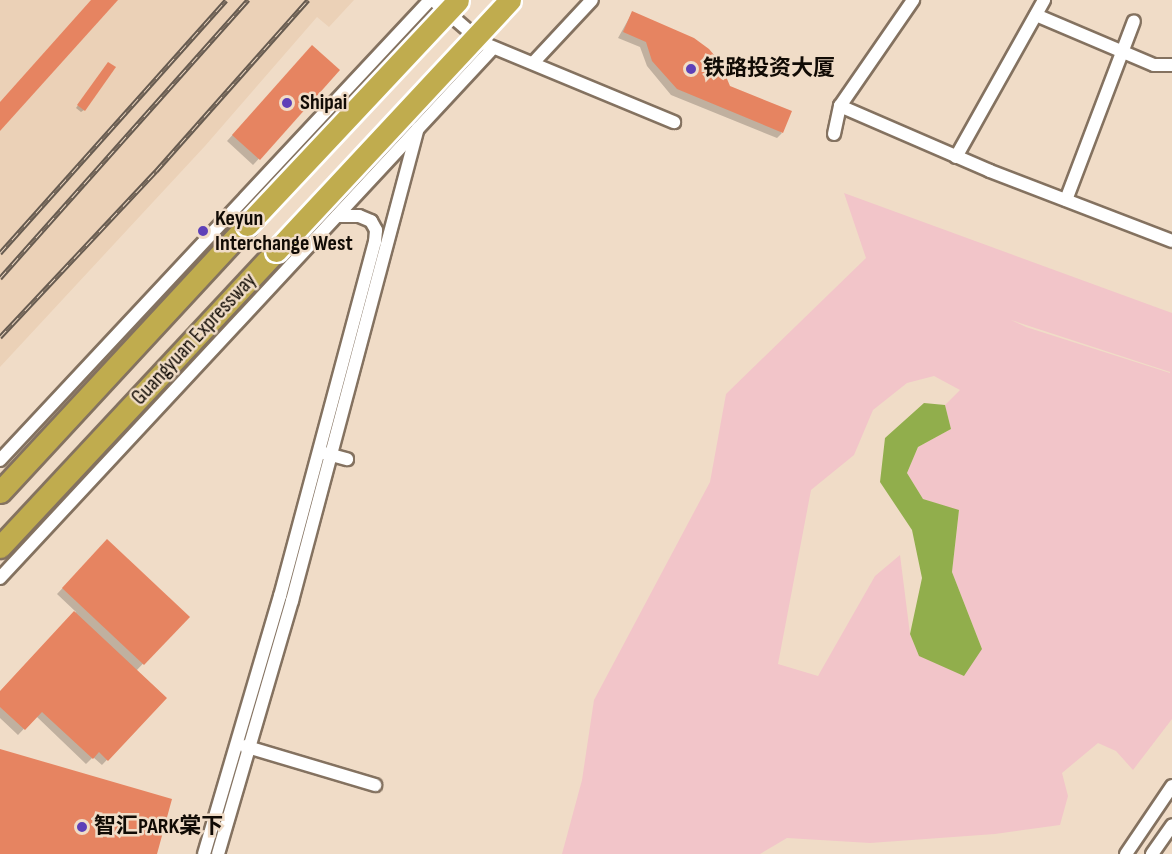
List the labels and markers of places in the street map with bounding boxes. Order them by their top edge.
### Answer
place label: 铁路投资大厦 [703,56,835,82]
marker: 铁路投资大厦 [684,62,698,76]
place label: Shipai [300,90,347,116]
marker: Shipai [278,94,296,112]
place label: Keyun Interchange West [215,205,353,256]
marker: Keyun Interchange West [196,224,210,238]
place label: 智汇PARK棠下 [94,814,223,840]
marker: 智汇PARK棠下 [75,820,89,834]

